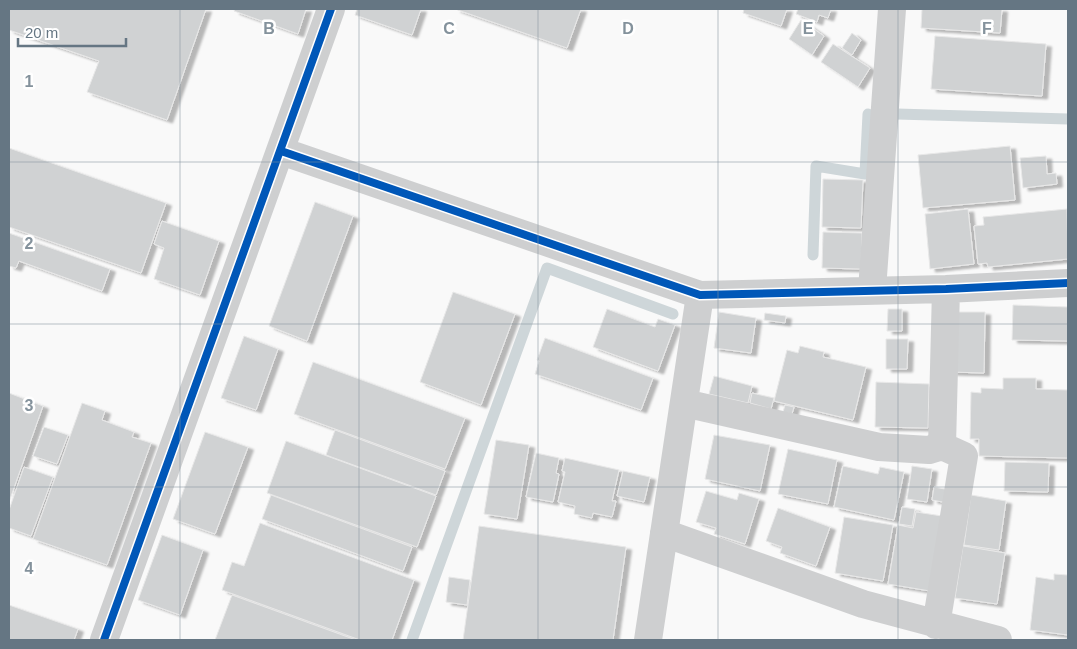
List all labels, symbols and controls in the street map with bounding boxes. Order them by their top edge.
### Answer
scale bar [18,15,125,47]
text: B [263,20,275,37]
text: C [443,20,455,37]
text: D [622,20,634,37]
text: E [803,20,814,37]
text: F [982,20,992,37]
text: 20 m [25,24,58,41]
text: 1 [25,73,34,90]
text: 2 [25,235,34,252]
text: 3 [25,397,34,414]
text: 4 [25,560,34,577]

